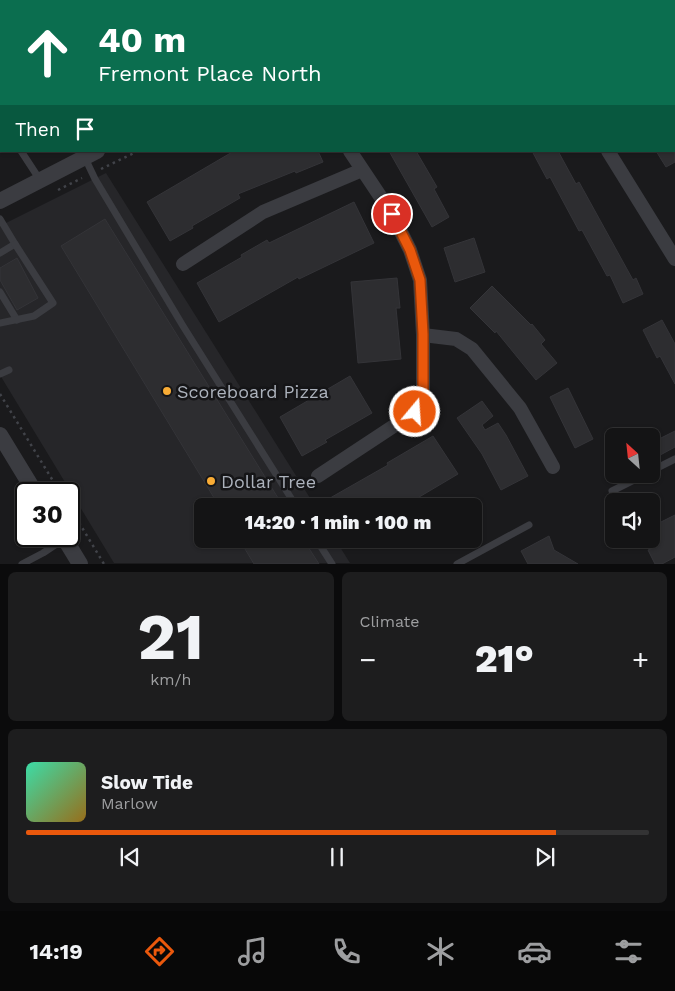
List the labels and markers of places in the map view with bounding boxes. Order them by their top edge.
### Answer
pin [371,193,413,235]
place label: Scoreboard Pizza [177,381,329,402]
marker: Scoreboard Pizza [161,385,173,397]
place label: Dollar Tree [221,471,316,492]
marker: Dollar Tree [205,475,217,487]

